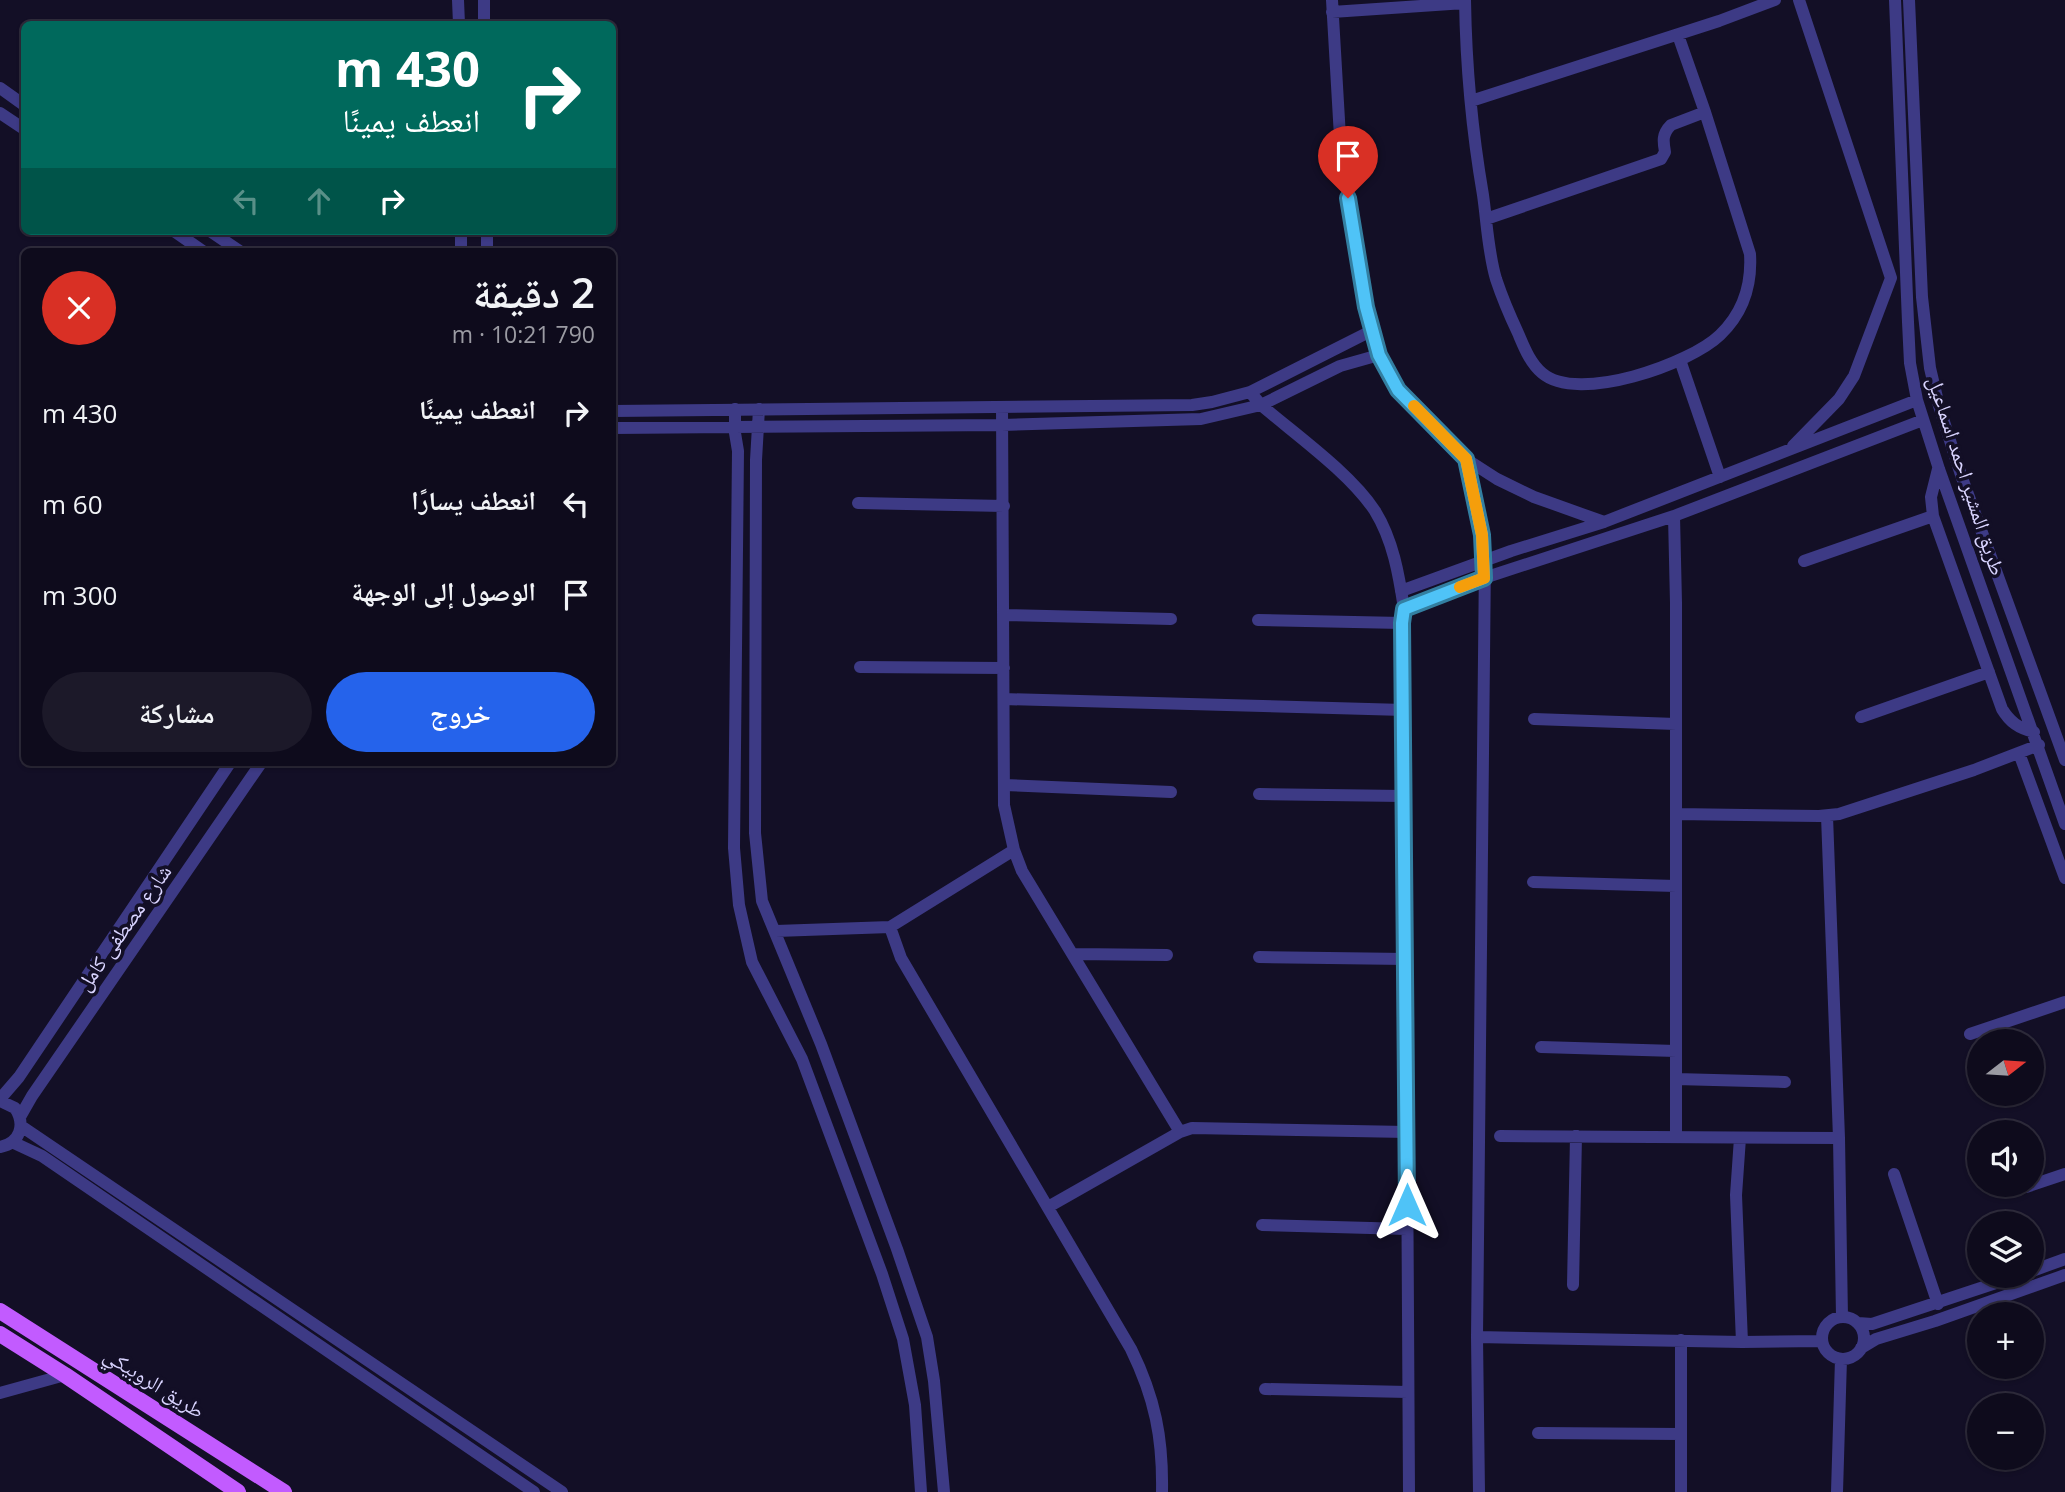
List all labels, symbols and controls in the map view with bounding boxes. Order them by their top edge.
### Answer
text: 430 m [335,35,480,101]
icon: right [504,49,595,140]
text: انعطف يمينًا [343,98,480,141]
pin [1318,126,1378,198]
icon: arrive [1329,137,1367,175]
icon: left [227,182,265,220]
icon: ahead [300,182,338,220]
icon: right [373,182,411,220]
text: 2 دقيقة [473,263,595,320]
button: close [42,271,116,345]
text: 790 m · 10:21 [452,318,595,350]
street label: طريق المشير احمد اسماعيل [1922,373,2012,579]
text: انعطف يمينًا [419,391,536,427]
icon: right [557,394,595,432]
text: 430 m [42,395,117,431]
text: انعطف يسارًا [411,482,536,518]
icon: left [557,485,595,523]
text: 60 m [42,486,103,522]
text: الوصول إلى الوجهة [352,573,536,609]
icon: arrive [557,576,595,614]
text: 300 m [42,577,117,613]
button: مشاركة [42,672,312,752]
button: خروج [326,672,595,752]
street label: شارع مصطفى كامل [69,859,177,996]
north arrow [1967,1029,2044,1106]
map controls [1967,1029,2044,1470]
button: sound [1967,1120,2044,1197]
position arrow [1370,1168,1444,1242]
button: layers [1967,1211,2044,1288]
button: + [1967,1302,2044,1379]
street label: طريق الروبيكي [97,1340,210,1427]
button: − [1967,1393,2044,1470]

